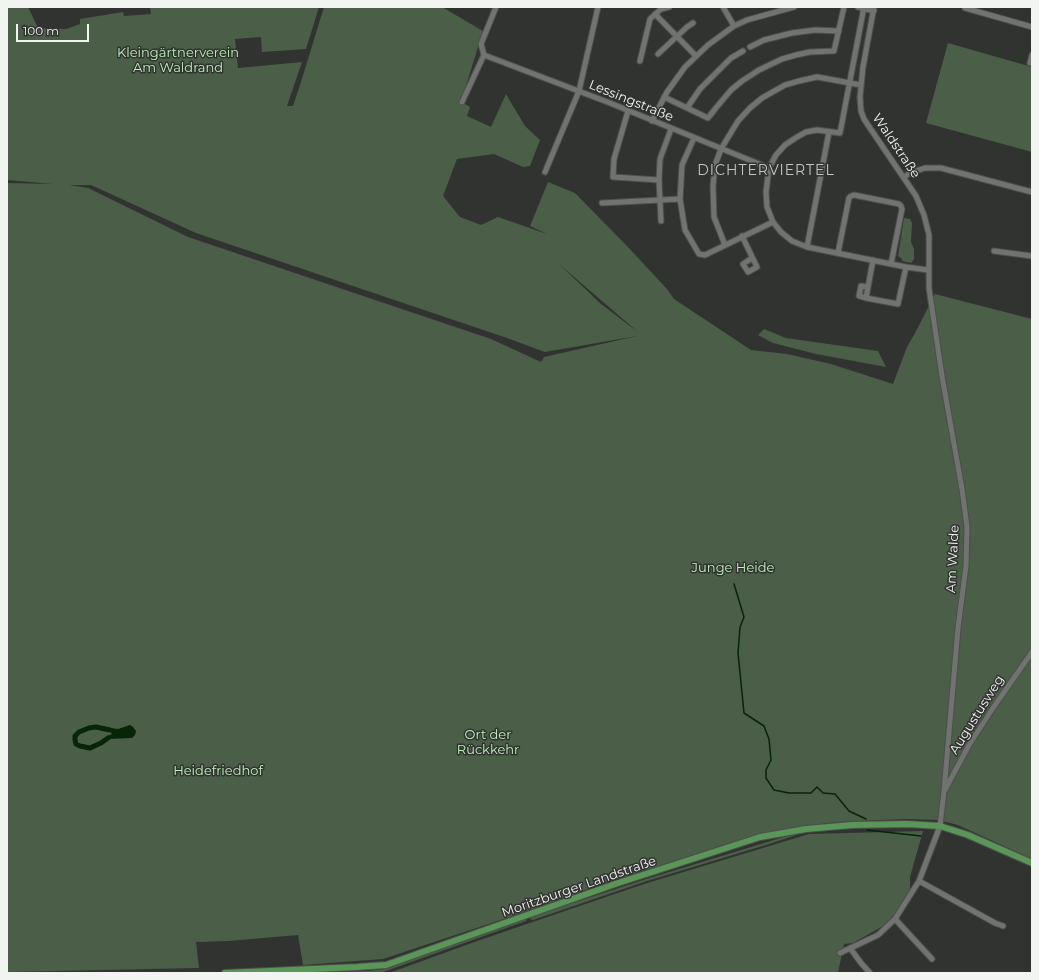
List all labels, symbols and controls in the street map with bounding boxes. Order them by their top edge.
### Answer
scale bar [18,16,91,42]
text: 100 m [23,23,59,38]
park label: Kleingärtnerverein Am Waldrand [117,45,239,76]
street label: Lessingstraße [586,77,676,125]
street label: Waldstraße [869,111,923,181]
district label: DICHTERVIERTEL [697,163,835,179]
street label: Am Walde [943,525,963,593]
park label: Junge Heide [692,560,774,576]
street label: Augustusweg [947,673,1007,757]
park label: Ort der Rückkehr [457,727,519,758]
park label: Heidefriedhof [173,763,263,779]
street label: Moritzburger Landstraße [500,853,658,921]

